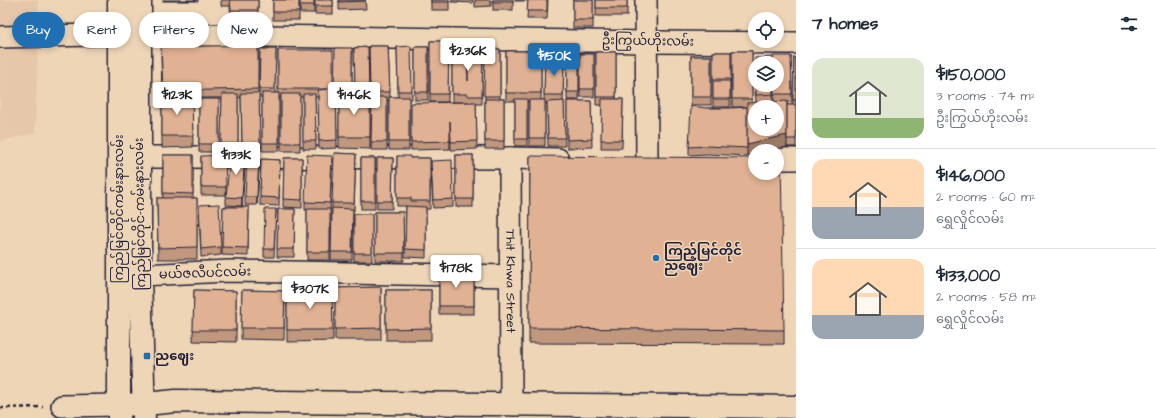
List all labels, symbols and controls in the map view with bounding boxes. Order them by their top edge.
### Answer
chip: Buy [12,12,65,48]
chip: Rent [73,12,131,48]
chip: Filters [139,12,209,48]
chip: New [217,12,273,48]
map controls [748,12,784,180]
button: locate [748,12,784,48]
text: 7 homes [812,12,878,36]
icon: filters [1118,13,1140,35]
street label: ဦးကြွယ်ဟိုးလမ်း [602,31,694,52]
pin: $236K [440,38,496,72]
text: $236K [449,42,487,60]
pin: $150K [526,43,582,77]
text: $150K [537,47,571,65]
button: layers [748,56,784,92]
text: $150,000 [936,63,1006,87]
icon: home [844,74,892,122]
pin: $123K [149,82,205,116]
pin: $146K [326,82,382,116]
text: $123K [162,86,192,104]
text: $146K [337,86,371,104]
text: 3 rooms · 74 m² [936,87,1036,105]
button: + [748,100,784,136]
text: ဦးကြွယ်ဟိုးလမ်း [936,109,1028,127]
street label: ကြည်မြင်တိုင်ကမ်းနားလမ်း [110,135,129,283]
street label: ကြည်မြင်တိုင်-ကမ်းနားလမ်း [130,137,151,291]
pin: $133K [208,142,264,176]
button: − [748,144,784,180]
text: $133K [221,146,251,164]
text: $146,000 [936,164,1005,188]
icon: home [844,175,892,223]
text: 2 rooms · 60 m² [936,188,1036,206]
text: ရွှေလှိုင်လမ်း [936,210,1004,228]
street label: Thit Khwa Street [501,229,520,334]
place label: ကြည့်မြင်တိုင် ညဈေး [664,241,742,276]
marker: ကြည့်မြင်တိုင် ညဈေး [651,253,661,263]
pin: $178K [428,255,484,289]
text: $178K [439,259,473,277]
street label: မယ်ဇလီပင်လမ်း [159,262,251,284]
text: $133,000 [936,264,1000,288]
icon: home [844,275,892,323]
pin: $307K [282,276,338,310]
text: $307K [291,280,329,298]
text: 2 rooms · 58 m² [936,288,1037,306]
text: ရွှေလှိုင်လမ်း [936,310,1004,328]
place label: ညဈေး [155,347,194,366]
marker: ညဈေး [142,351,152,361]

